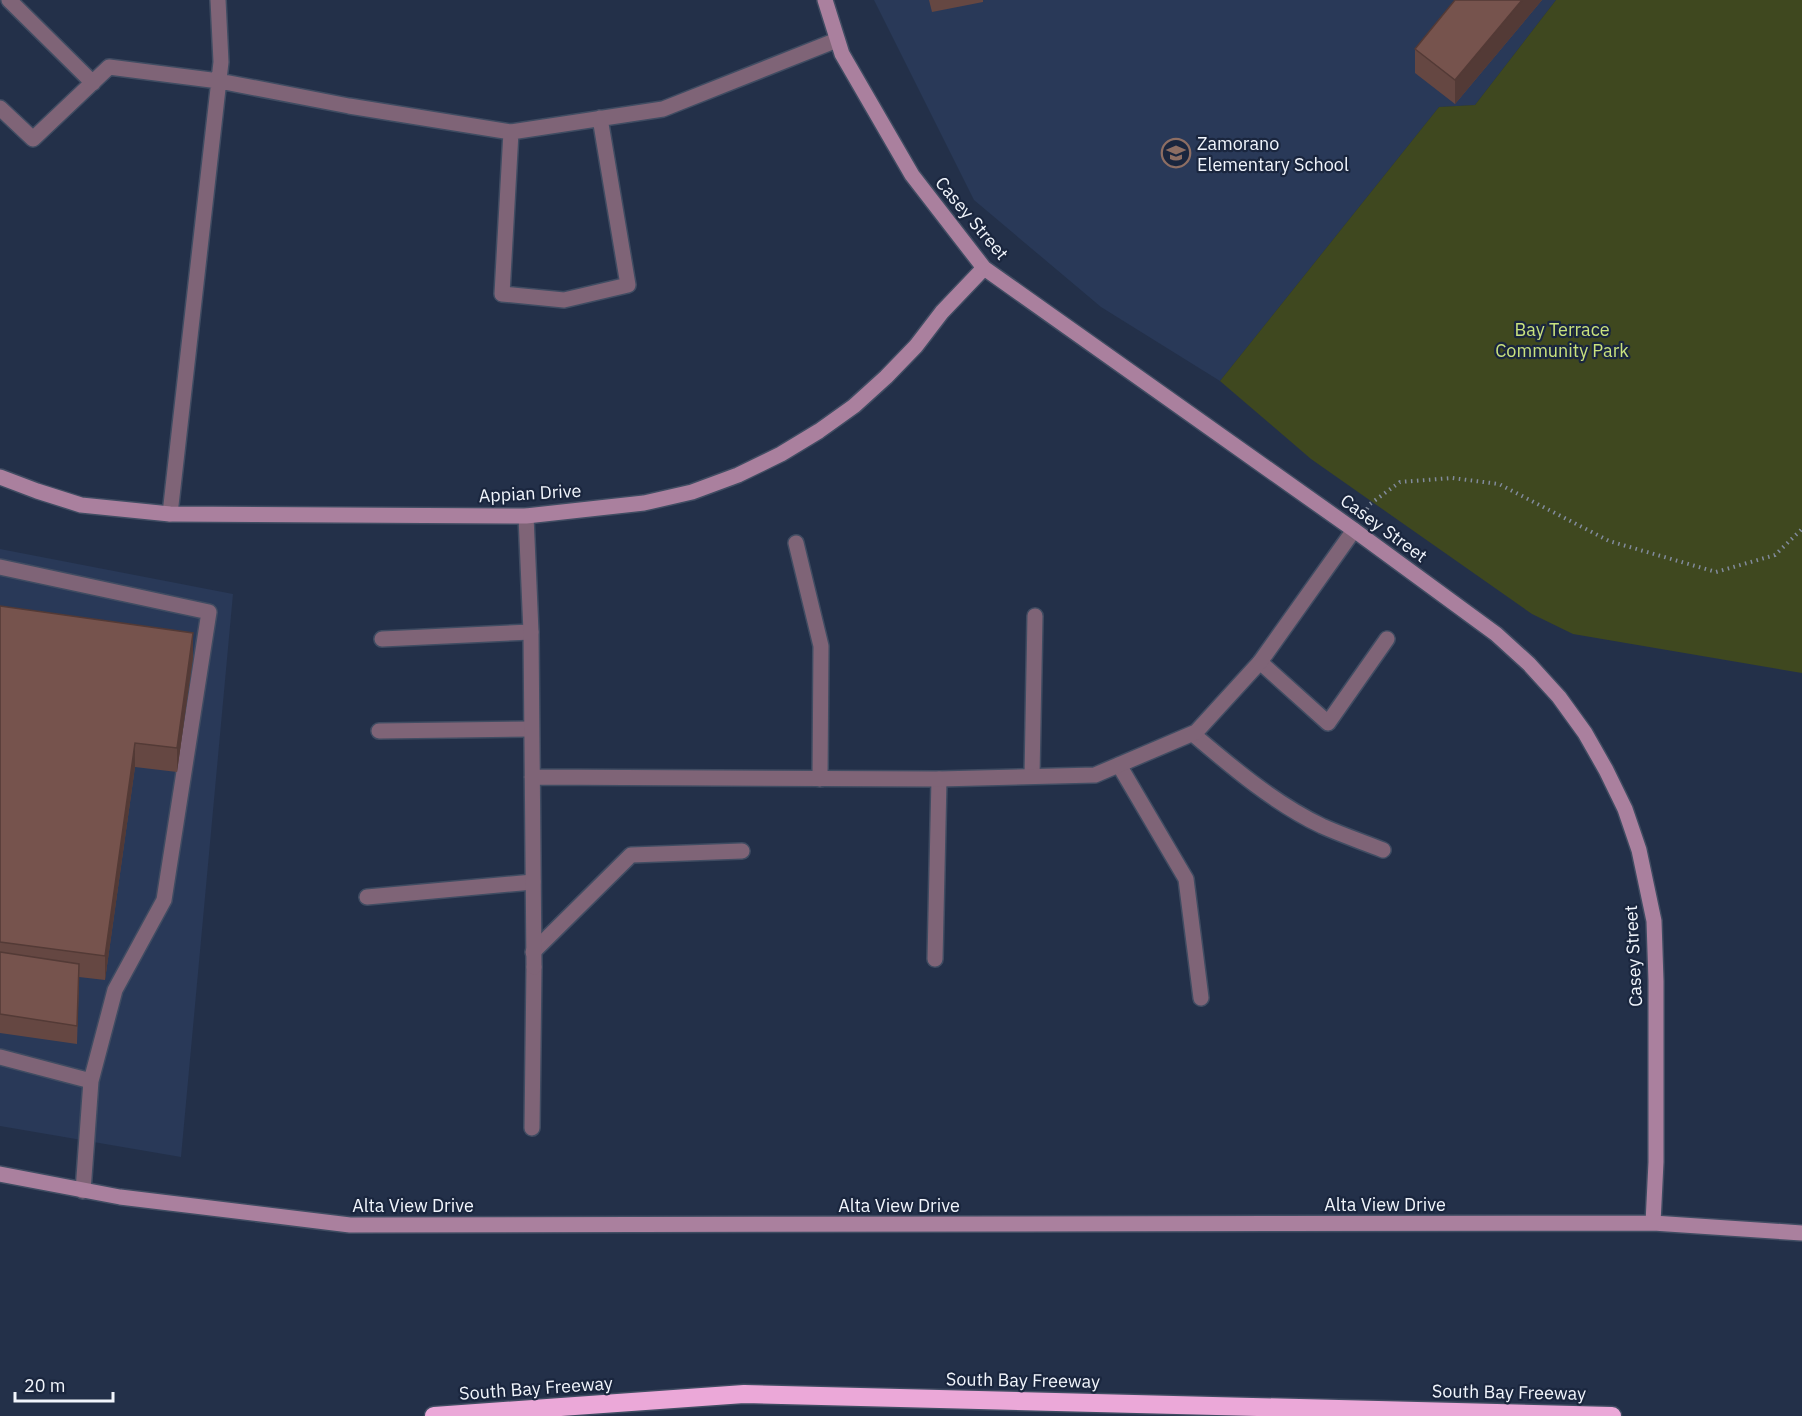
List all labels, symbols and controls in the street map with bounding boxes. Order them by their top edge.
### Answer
place label: Zamorano Elementary School [1197,132,1349,176]
school or university icon: Zamorano Elementary School [1160,137,1192,169]
street label: Casey Street [930,172,1014,264]
park label: Bay Terrace Community Park [1495,318,1629,362]
street label: Appian Drive [478,479,582,507]
street label: Casey Street [1336,489,1432,567]
street label: Casey Street [1619,904,1647,1008]
street label: Alta View Drive [1324,1193,1446,1216]
street label: Alta View Drive [352,1194,474,1217]
street label: Alta View Drive [838,1194,960,1217]
scale bar [15,1365,112,1403]
street label: South Bay Freeway [946,1367,1100,1393]
street label: South Bay Freeway [458,1371,614,1405]
text: 20 m [24,1374,66,1397]
street label: South Bay Freeway [1432,1379,1586,1405]

